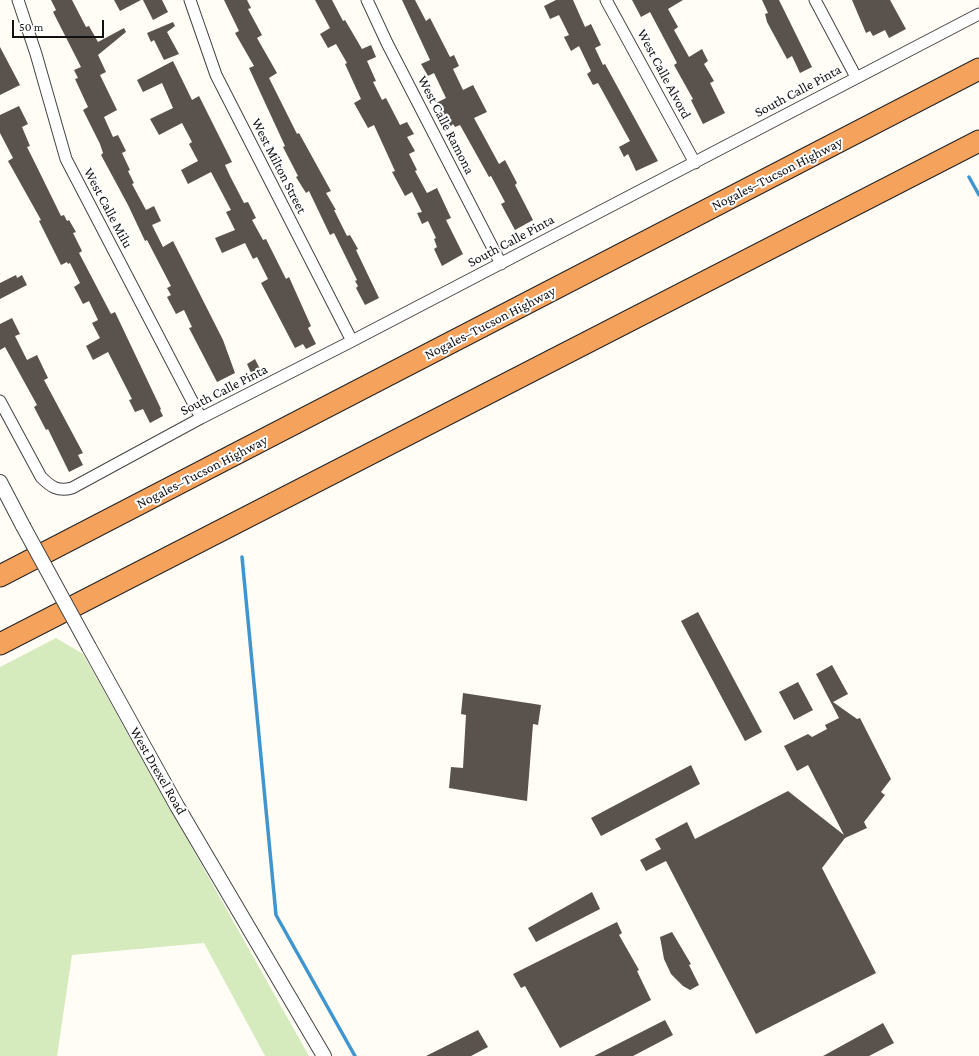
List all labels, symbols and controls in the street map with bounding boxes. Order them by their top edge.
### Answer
scale bar [14,12,106,38]
text: 50 m [19,20,43,34]
street label: West Calle Alvord [633,26,695,122]
street label: South Calle Pinta [752,61,844,121]
street label: West Calle Ramona [414,73,478,177]
street label: West Milton Street [248,116,310,216]
street label: Nogales–Tucson Highway [709,134,845,214]
street label: West Calle Milu [80,165,136,251]
street label: South Calle Pinta [465,211,557,271]
street label: Nogales–Tucson Highway [422,283,558,363]
street label: South Calle Pinta [178,361,270,419]
street label: Nogales–Tucson Highway [134,432,270,512]
street label: West Drexel Road [126,724,190,818]

